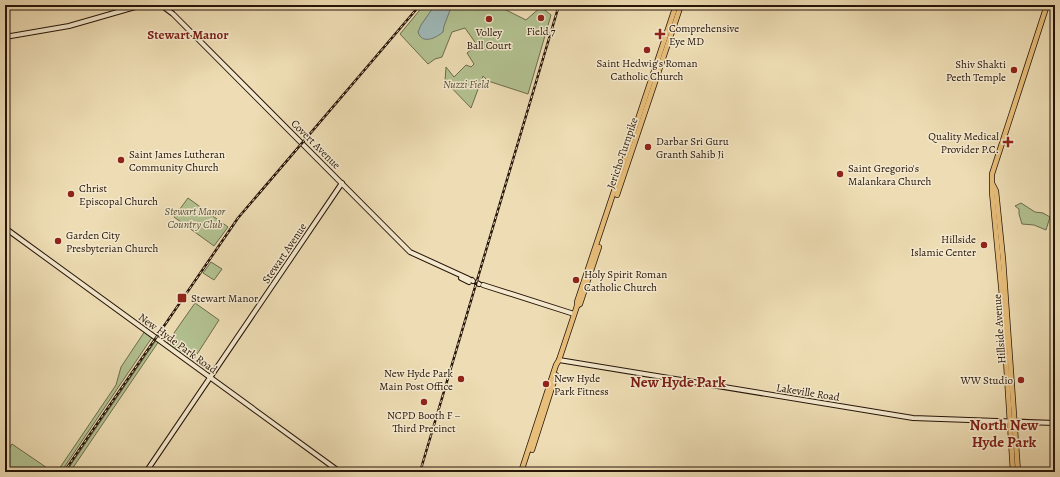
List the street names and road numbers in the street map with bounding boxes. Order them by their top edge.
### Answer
street label: Jericho Turnpike [603,115,642,191]
street label: Covert Avenue [288,116,344,172]
street label: Stewart Avenue [259,220,310,286]
street label: Hillside Avenue [990,293,1009,364]
street label: New Hyde Park Road [135,310,220,377]
street label: Lakeville Road [775,380,841,405]

